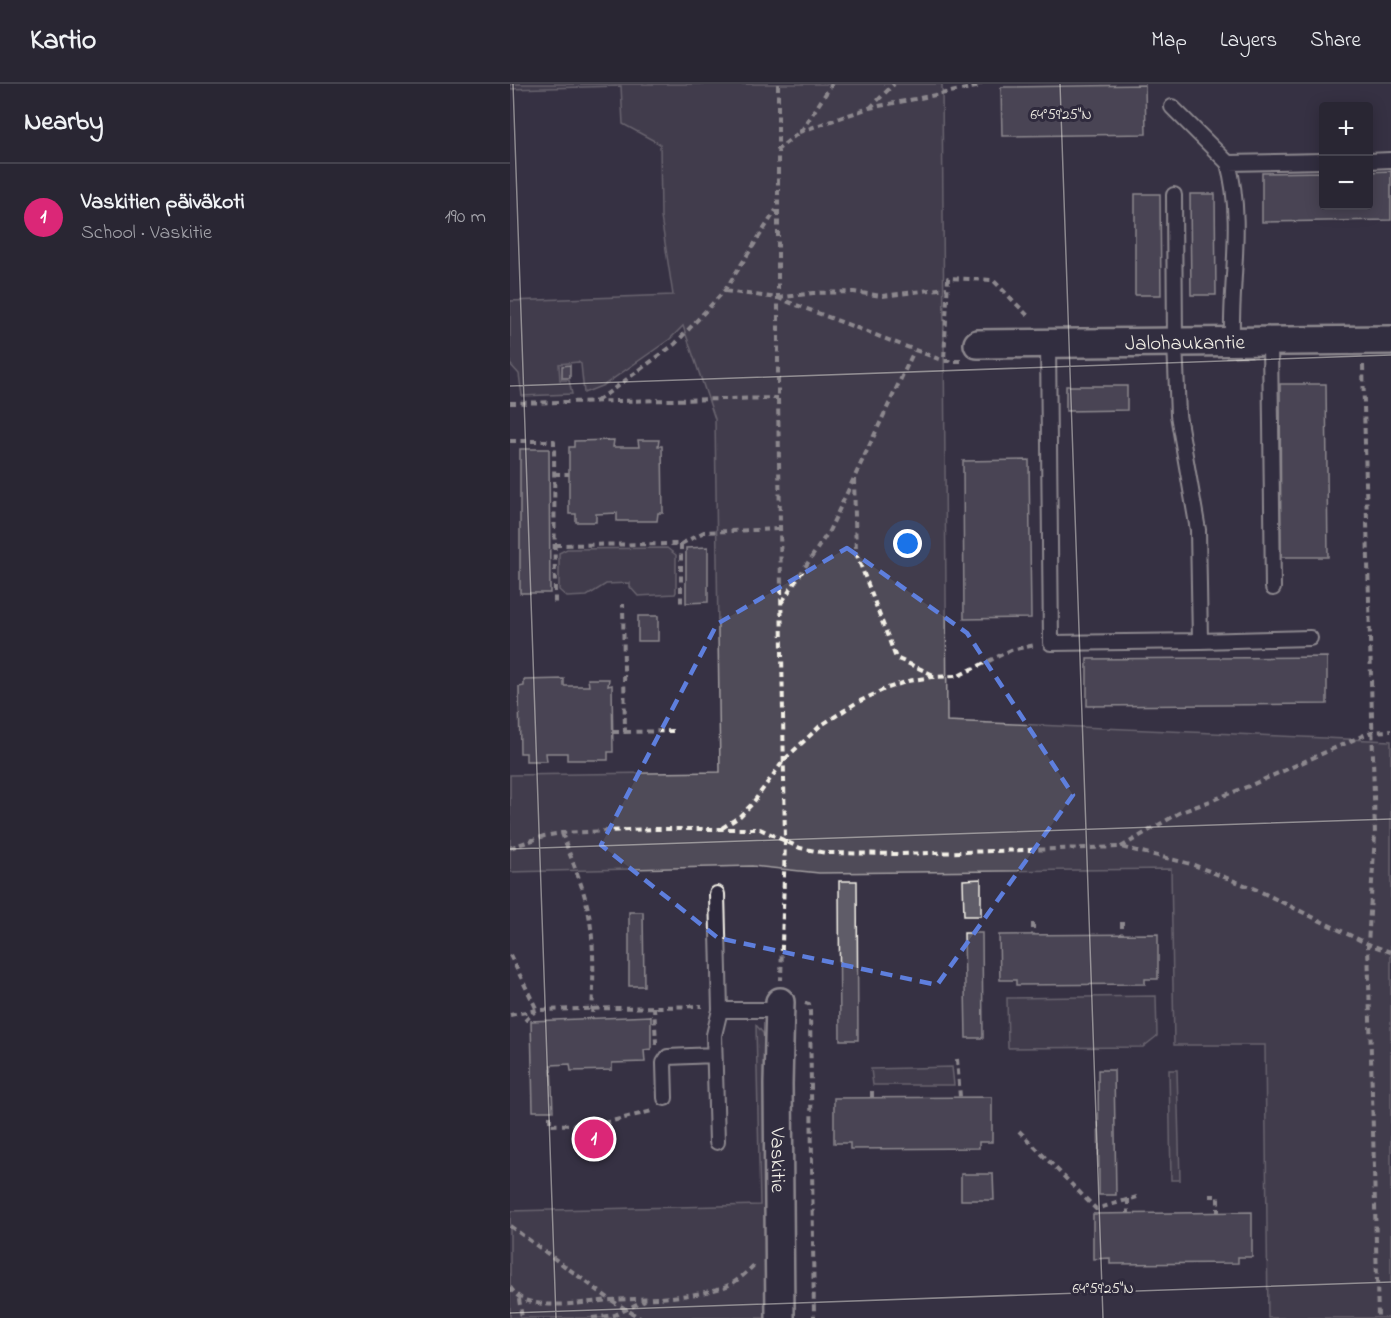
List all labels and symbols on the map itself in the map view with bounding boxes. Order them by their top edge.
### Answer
text: 64°59'25"N [1030,104,1092,126]
street label: Jalohaukantie [1125,328,1246,360]
your location [893,529,922,558]
pin: 1 [574,1116,614,1162]
street label: Vaskitie [761,1126,792,1193]
text: 64°59'25"N [1072,1278,1134,1300]

